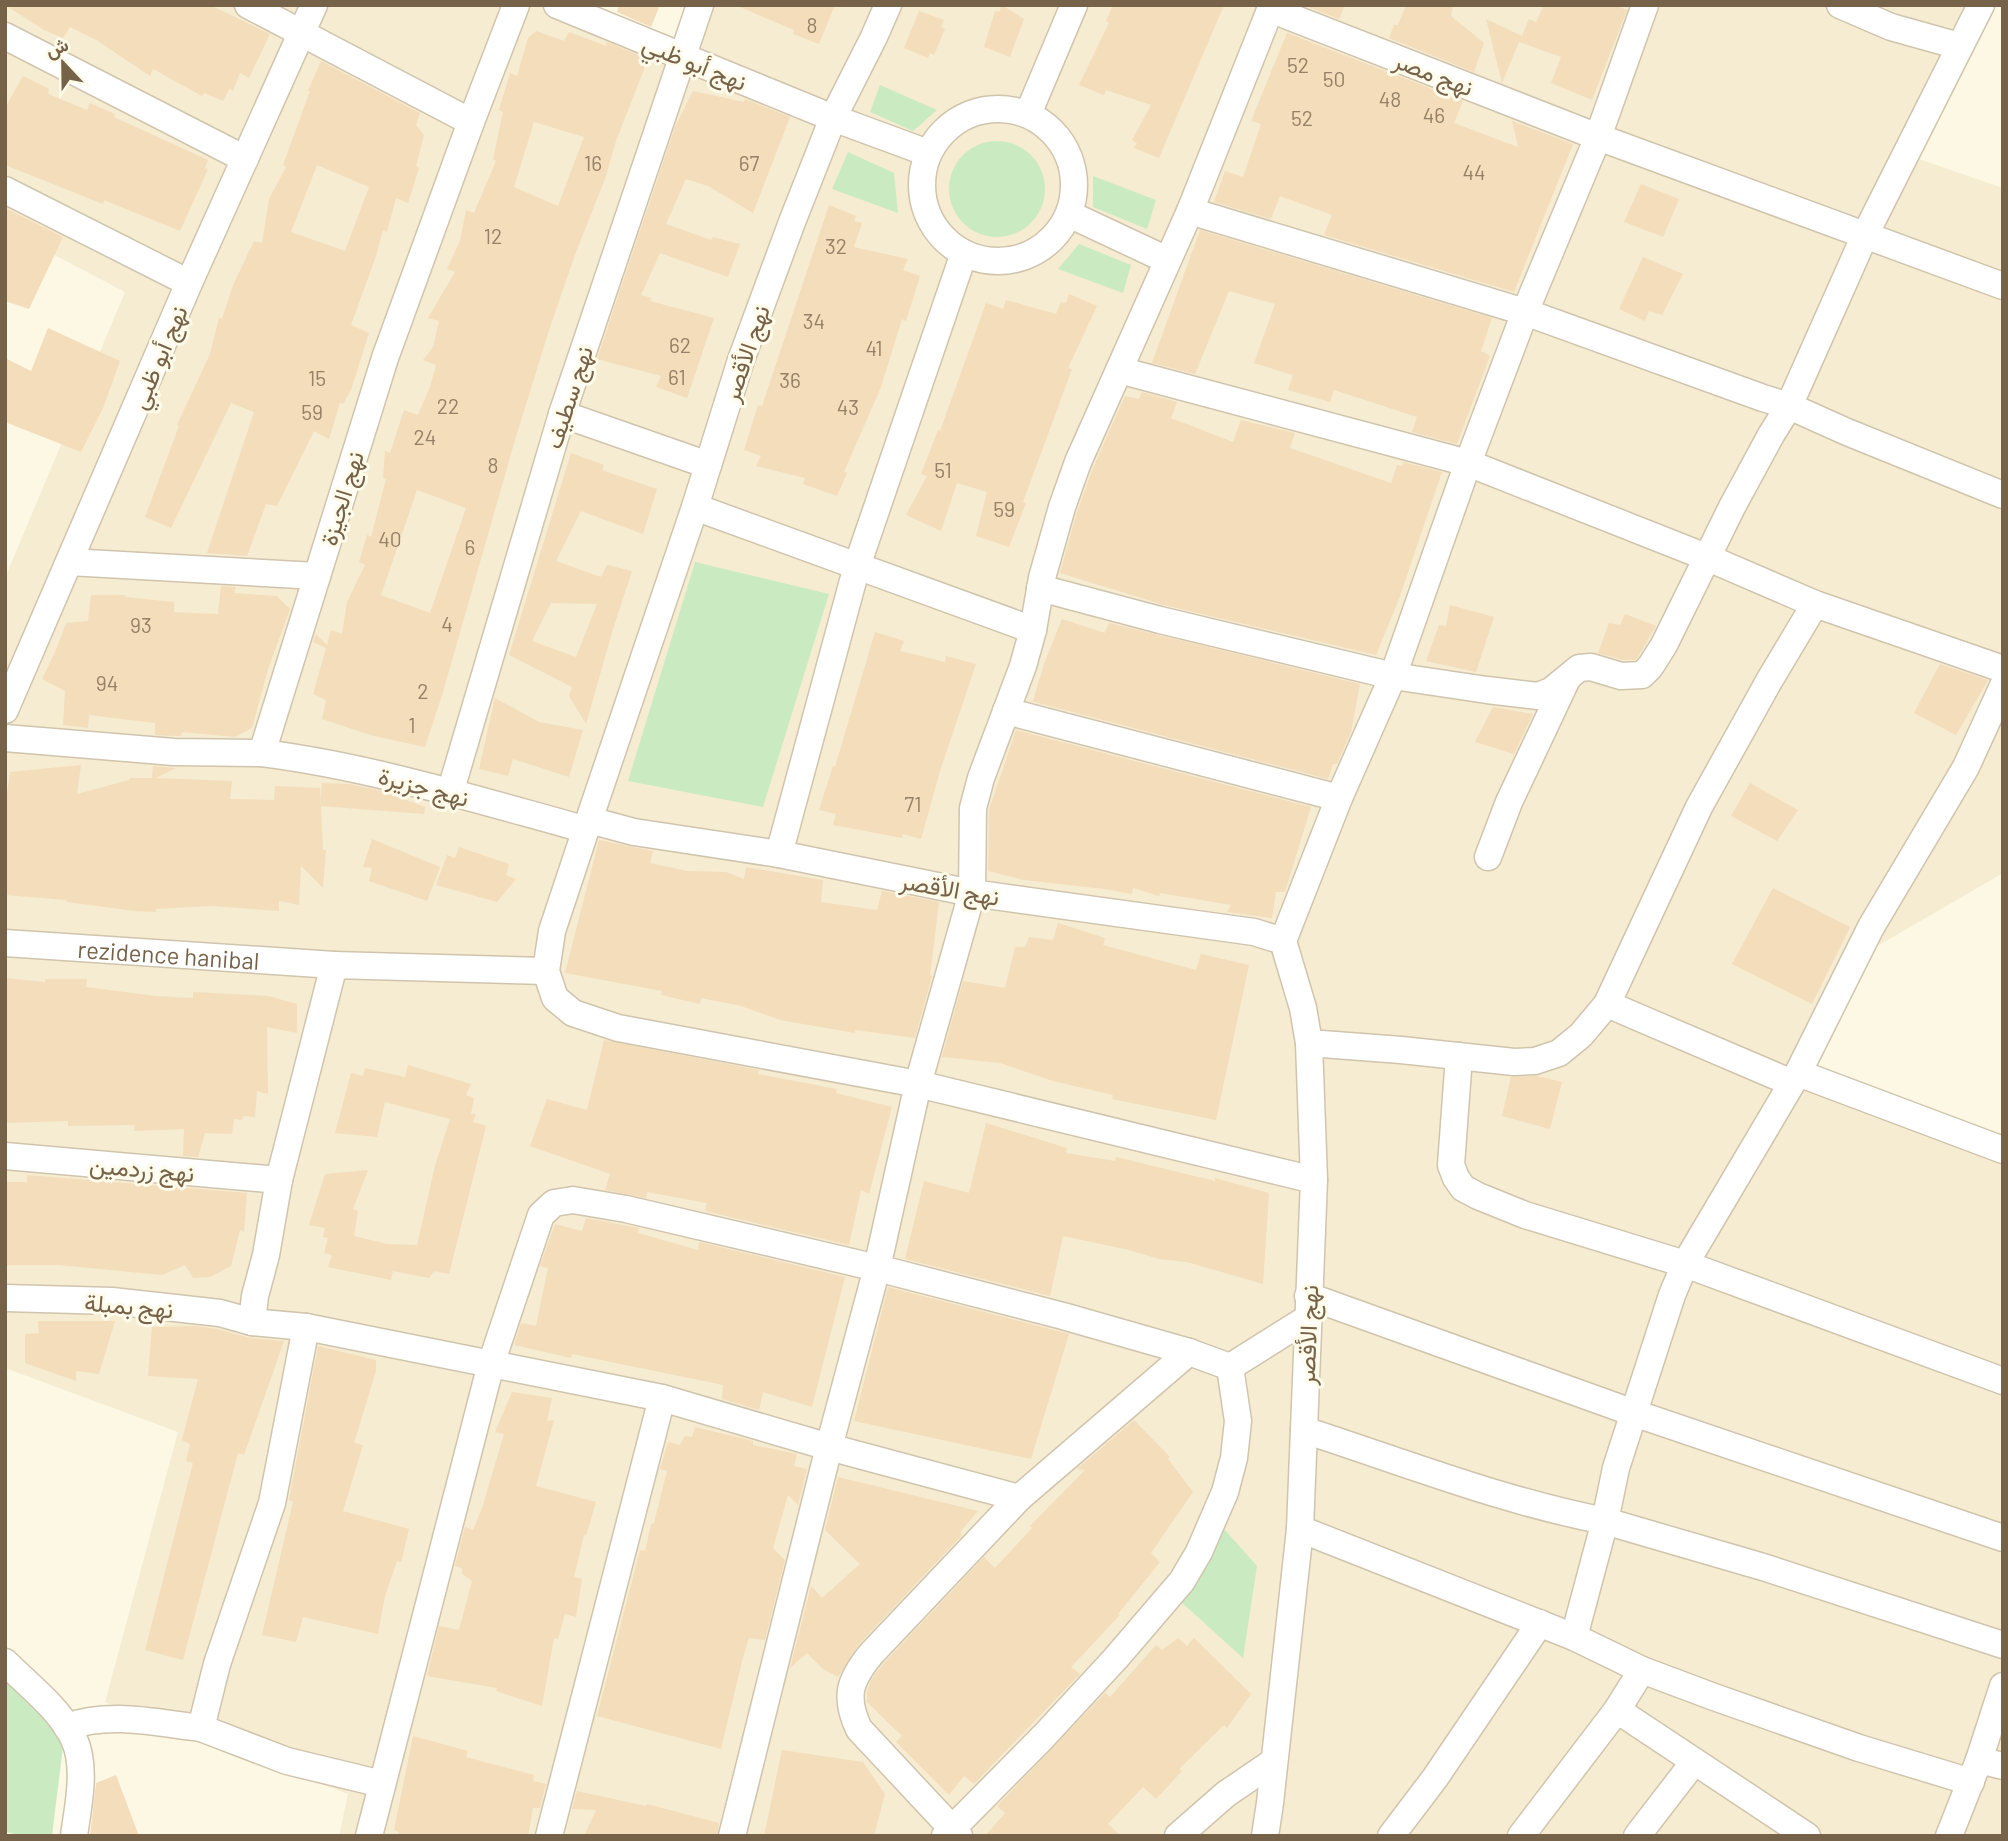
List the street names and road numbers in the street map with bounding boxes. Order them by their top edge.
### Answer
street label: نهج أبو ظبي [636,28,751,102]
street label: نهج مصر [1388,44,1478,105]
street label: نهج أبو ظبي [123,301,198,416]
street label: نهج الأقصر [715,301,779,407]
street label: نهج سطيف [538,342,602,453]
street label: نهج الجيزة [313,447,373,550]
street label: نهج جزيرة [375,760,472,816]
street label: نهج الأقصر [896,865,1002,915]
street label: rezidence hanibal [77,933,260,974]
street label: نهج زردمين [88,1149,196,1191]
street label: نهج الأقصر [1291,1284,1327,1387]
street label: نهج بمبلة [83,1287,175,1327]

